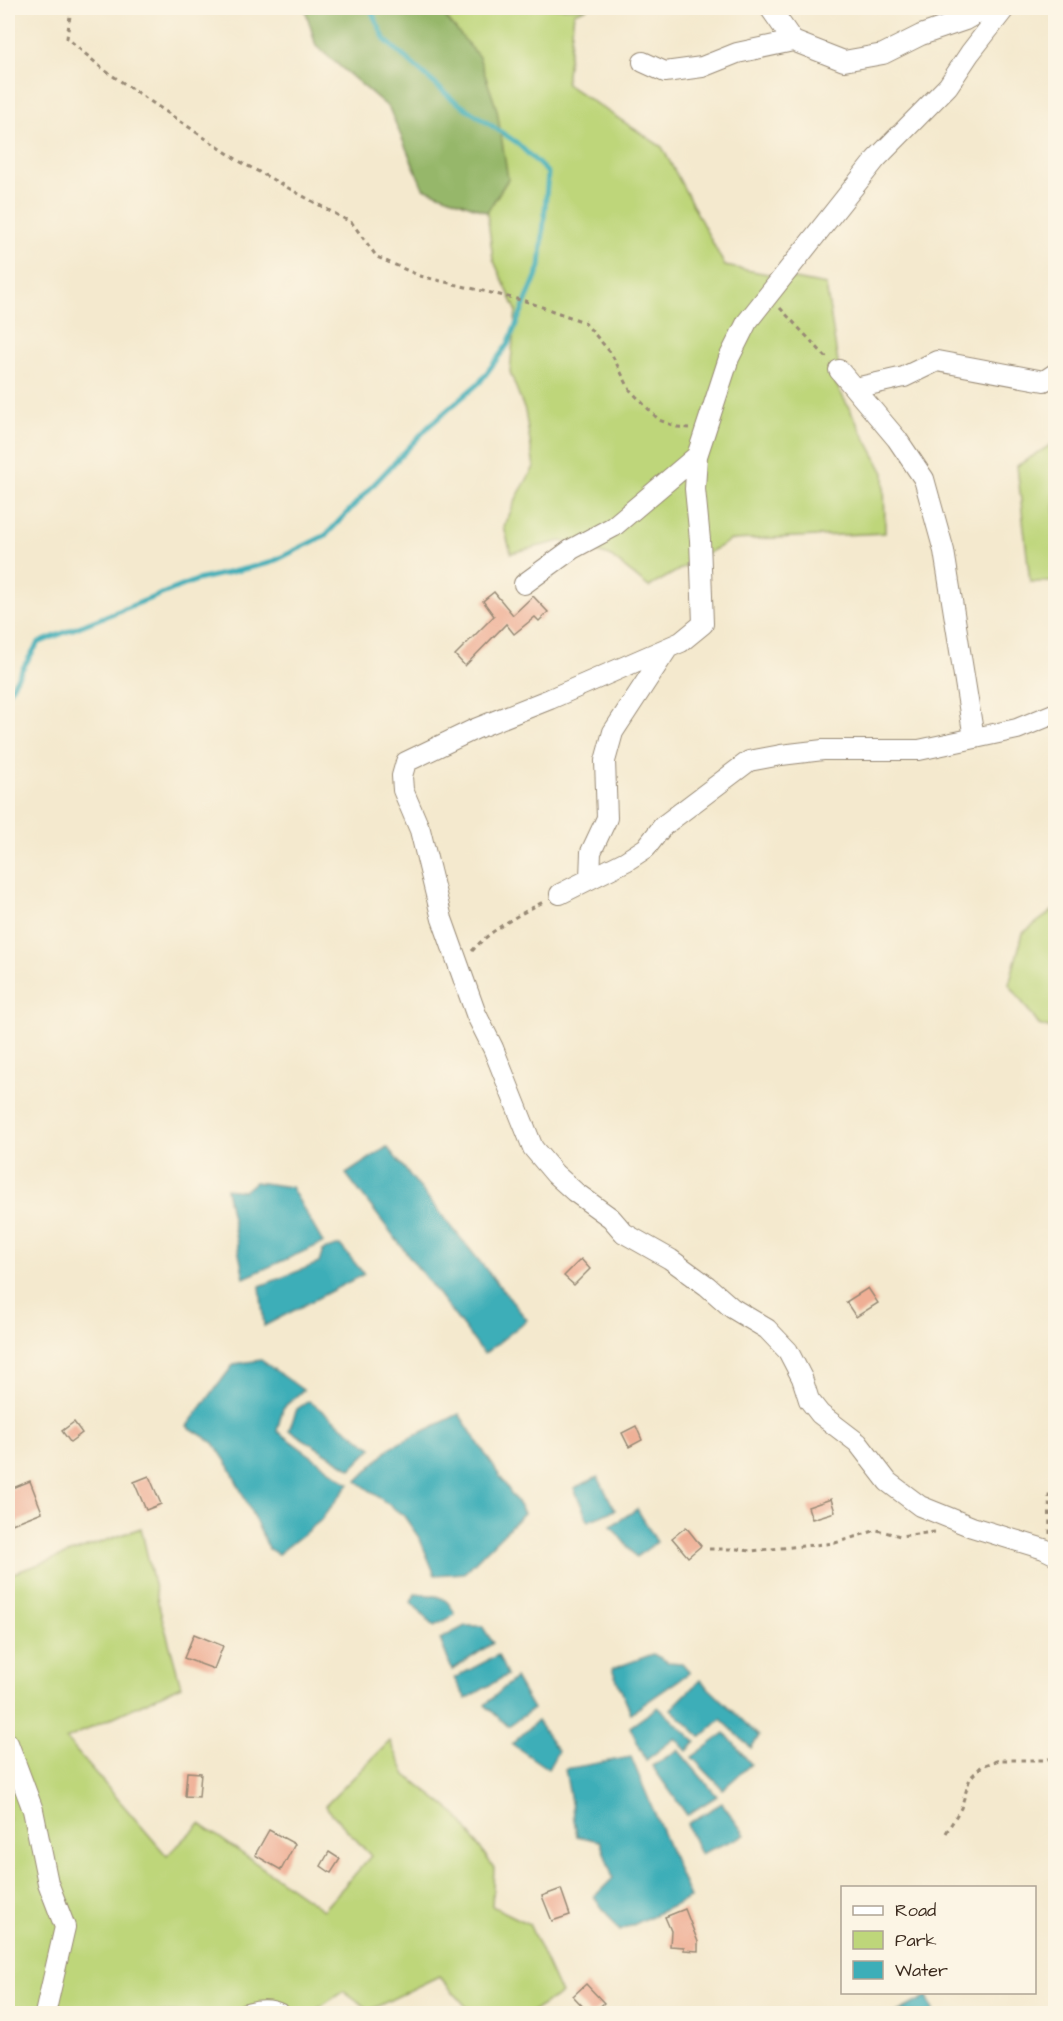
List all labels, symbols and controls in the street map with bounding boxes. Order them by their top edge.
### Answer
legend [841,1886,1036,1994]
text: Road [895,1898,936,1923]
text: Park [895,1928,937,1953]
text: Water [895,1958,948,1983]

